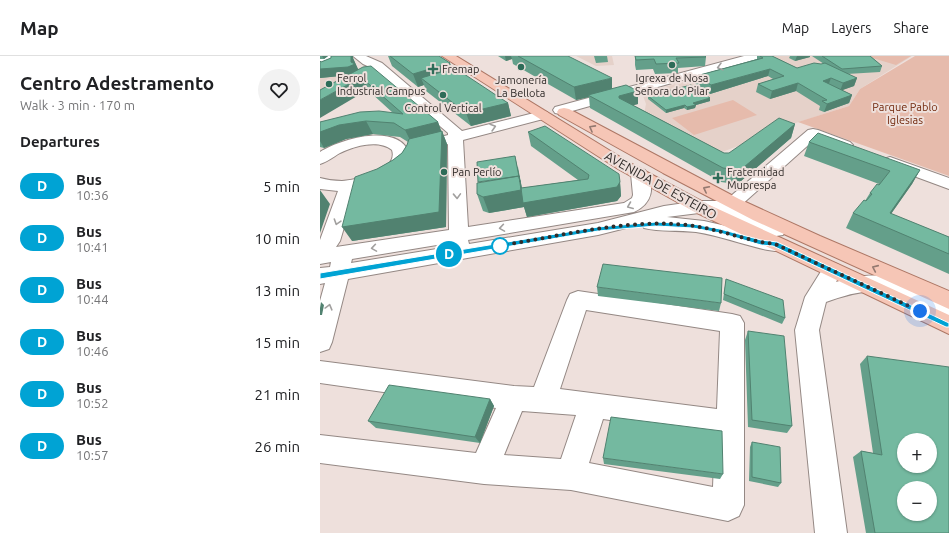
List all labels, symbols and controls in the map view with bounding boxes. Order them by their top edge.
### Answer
text: Map [20,17,59,39]
text: Map [782,20,809,36]
text: Layers [831,20,871,36]
text: Share [893,20,929,36]
marker: Igrexa de Nosa Señora do Pilar [667,60,677,70]
marker: Jamonería La Bellota [516,62,526,72]
one-way arrow [716,62,723,71]
marker: Fremap [427,63,439,75]
place label: Fremap [442,63,479,75]
button: heart [258,69,300,111]
text: Centro Adestramento [20,72,214,94]
place label: Ferrol Industrial Campus [337,72,425,97]
place label: Igrexa de Nosa Señora do Pilar [635,72,710,97]
place label: Jamonería La Bellota [495,74,547,99]
marker: Ferrol Industrial Campus [324,79,334,89]
marker: Control Vertical [438,90,448,100]
text: Walk · 3 min · 170 m [20,98,135,112]
park label: Parque Pablo Iglesias [872,101,938,126]
place label: Control Vertical [404,102,482,114]
one-way arrow [489,124,496,132]
one-way arrow [588,125,596,132]
text: Departures [20,133,100,150]
street label: AVENIDA DE ESTEIRO [603,148,719,222]
place label: Pan Perlío [452,166,502,178]
place label: Fraternidad Muprespa [727,166,784,191]
marker: Pan Perlío [439,167,449,177]
text: Bus [76,171,102,188]
marker: Fraternidad Muprespa [712,172,724,184]
text: D [37,178,47,194]
text: 5 min [263,178,300,195]
one-way arrow [703,186,710,194]
text: 10:36 [76,188,109,202]
one-way arrow [453,193,462,199]
one-way arrow [627,201,634,209]
one-way arrow [333,218,341,225]
text: Bus [76,223,102,240]
one-way arrow [499,223,505,232]
text: D [37,230,47,246]
text: 10 min [254,230,300,247]
unlabelled marker [491,237,509,255]
text: 10:41 [76,240,109,254]
line badge: D [436,241,462,267]
one-way arrow [371,243,377,252]
text: D [444,246,454,262]
one-way arrow [871,264,878,272]
text: Bus [76,275,102,292]
text: D [37,282,47,298]
text: 13 min [254,282,300,299]
text: 10:44 [76,292,109,306]
your location [910,301,930,321]
one-way arrow [325,304,333,310]
text: Bus [76,327,102,344]
text: D [37,334,47,350]
text: 15 min [254,334,300,351]
text: 10:46 [76,344,109,358]
text: Bus [76,379,102,396]
text: D [37,386,47,402]
text: 21 min [254,386,300,403]
text: 10:52 [76,396,109,410]
text: Bus [76,431,102,448]
map controls [897,433,937,521]
button: + [897,433,937,473]
text: D [37,438,47,454]
text: 26 min [254,438,300,455]
text: 10:57 [76,448,109,462]
button: − [897,481,937,521]

